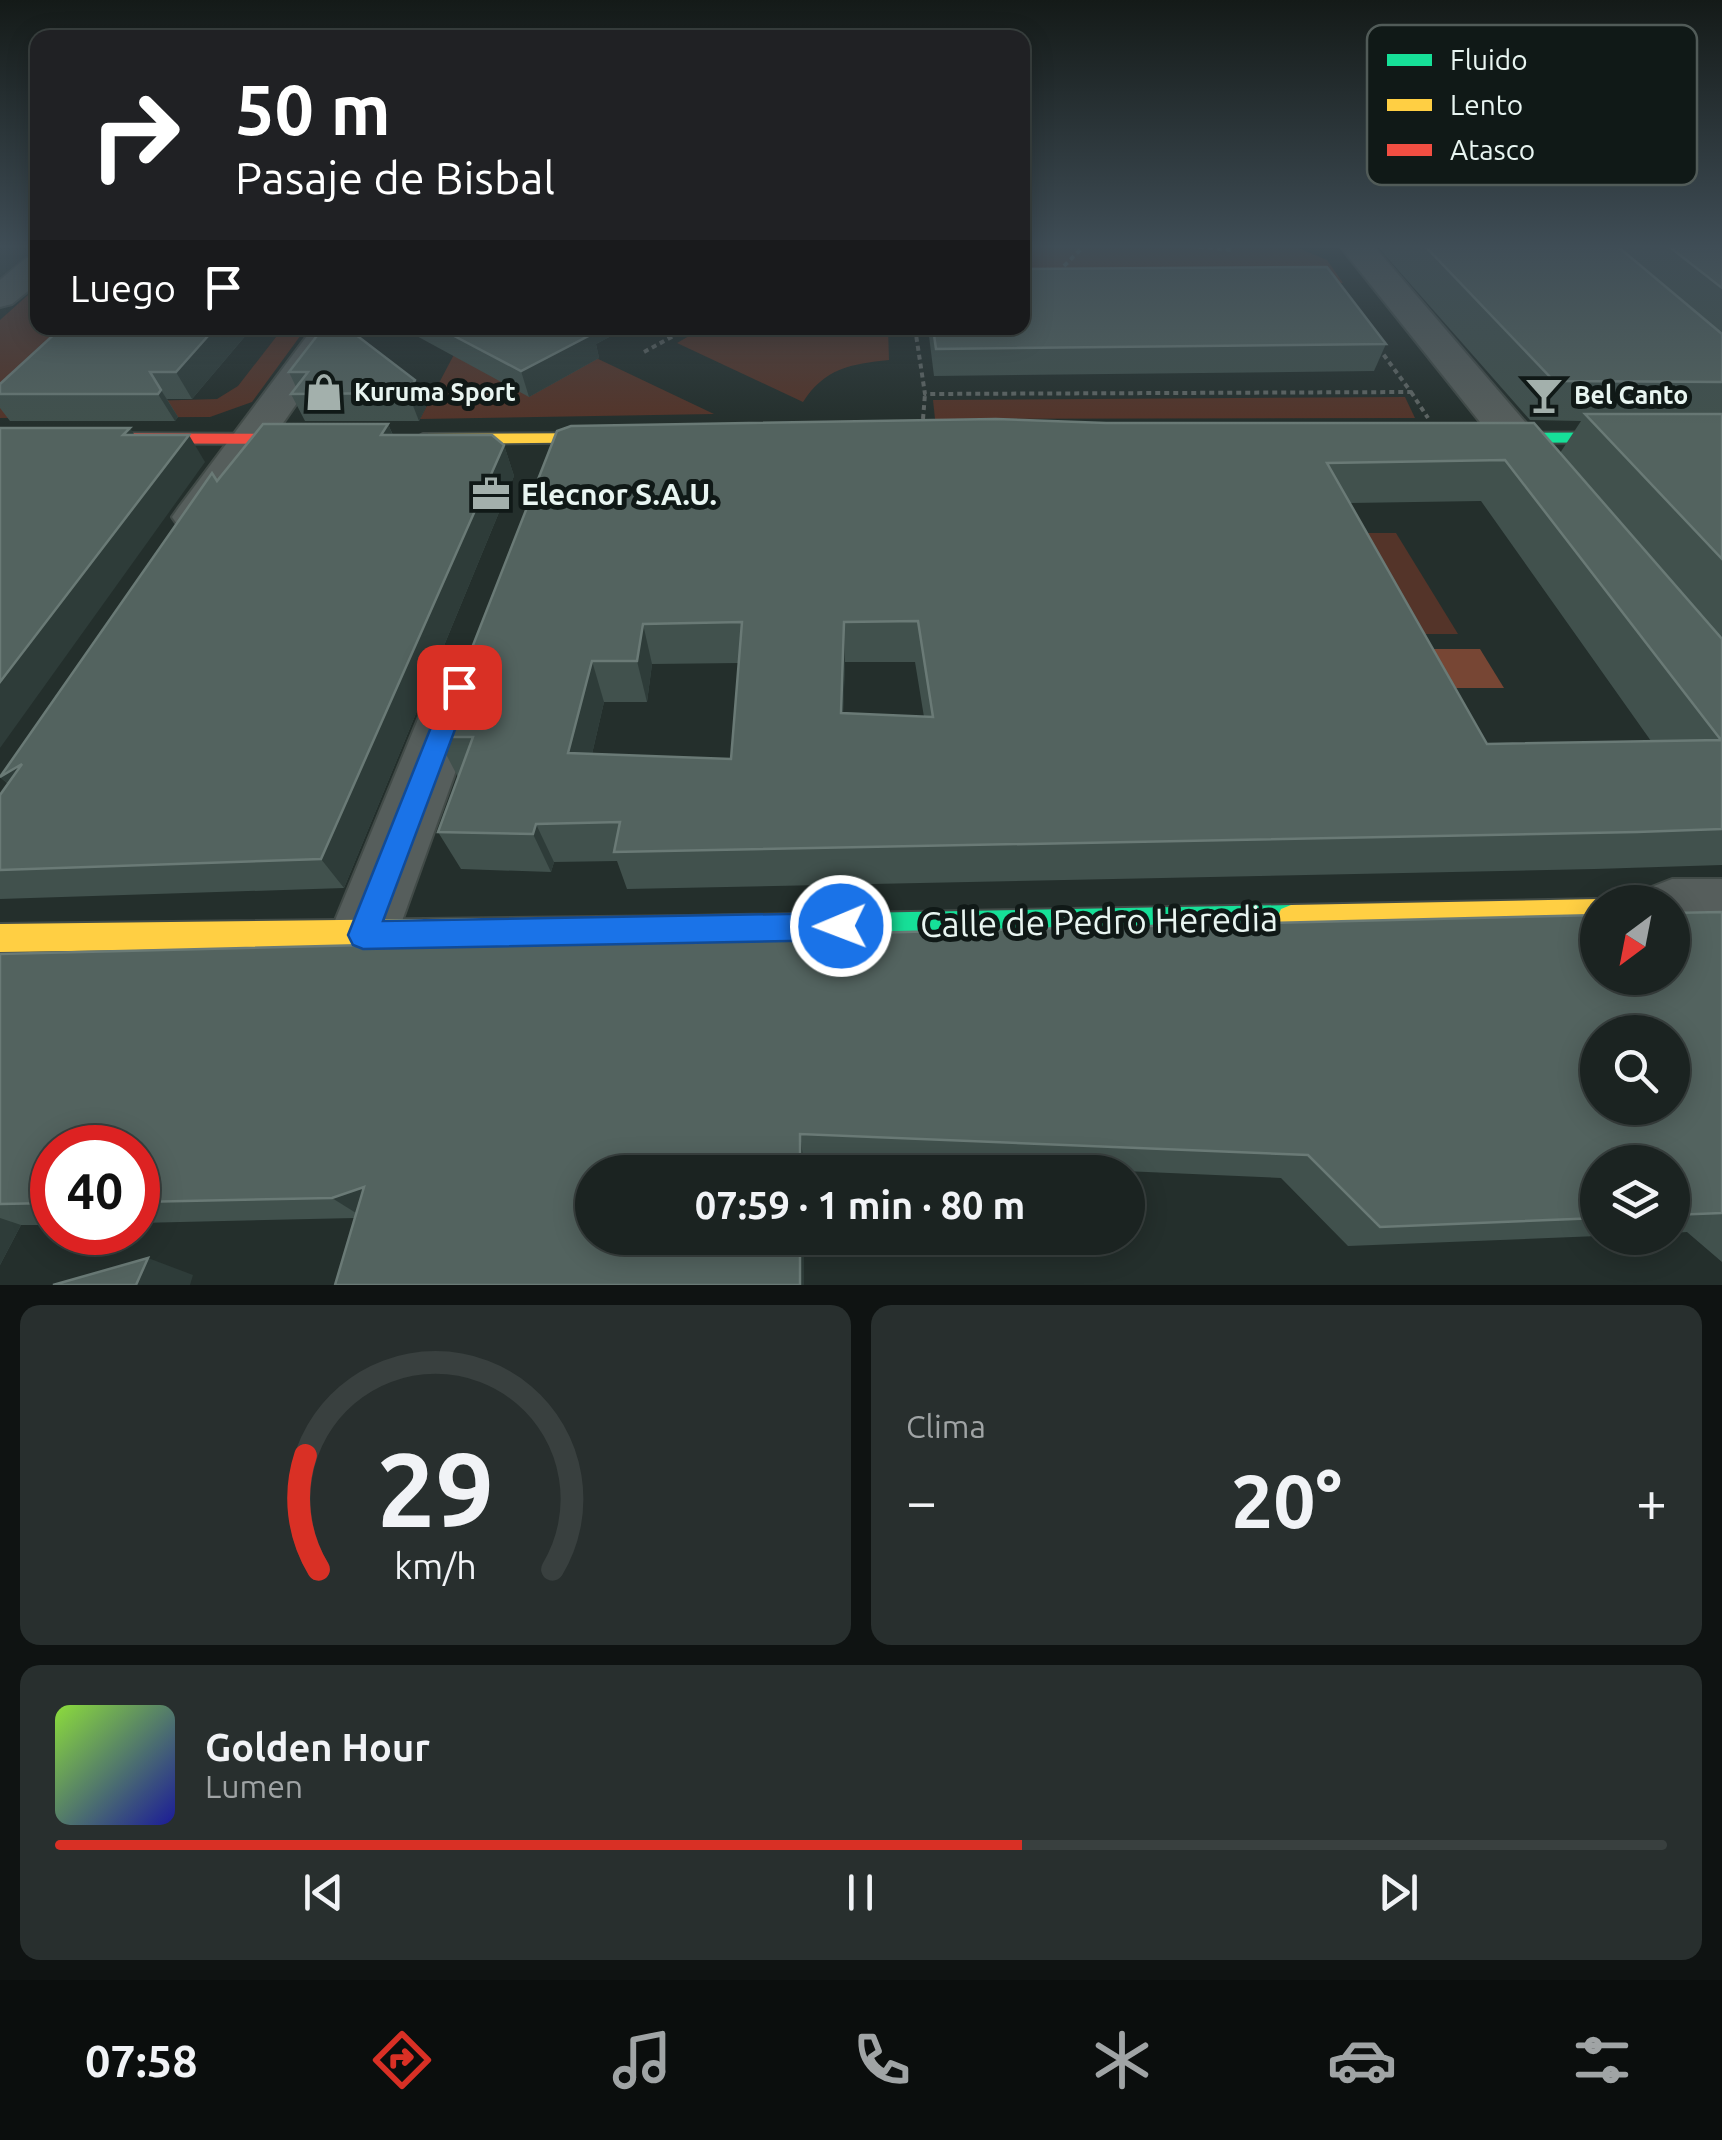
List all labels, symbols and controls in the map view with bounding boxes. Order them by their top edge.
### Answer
legend [1367,25,1697,185]
text: Fluido [1450,44,1528,75]
icon: right [70,70,200,200]
text: 50 m [235,70,391,148]
text: Lento [1450,89,1523,120]
text: Atasco [1450,134,1535,165]
text: Pasaje de Bisbal [235,152,555,203]
icon: arrive [196,260,251,315]
text: Luego [70,267,176,309]
shop icon: Kuruma Sport [303,371,345,413]
bar icon: Bel Canto [1523,374,1565,416]
place label: Kuruma Sport [354,378,516,406]
place label: Bel Canto [1574,381,1688,409]
office icon: Elecnor S.A.U. [470,473,512,515]
place label: Elecnor S.A.U. [521,477,717,511]
pin [417,645,502,730]
icon: arrive [432,660,487,715]
position arrow [789,874,893,978]
north arrow [1580,885,1690,995]
map controls [1580,885,1690,1255]
street label: Calle de Pedro Heredia [920,898,1278,944]
button: search [1580,1015,1690,1125]
speed limit sign: 40 [30,1125,160,1255]
button: layers [1580,1145,1690,1255]
text: 07:59 · 1 min · 80 m [695,1184,1025,1226]
text: Clima [906,1408,986,1444]
text: 29 [377,1430,494,1547]
text: 20° [1231,1458,1342,1542]
text: − [906,1470,937,1531]
text: + [1636,1470,1667,1531]
text: km/h [394,1546,477,1586]
text: Golden Hour [205,1726,430,1768]
text: Lumen [205,1768,303,1804]
icon: previous [296,1865,351,1920]
icon: pause [833,1865,888,1920]
icon: next [1371,1865,1426,1920]
icon: directions [367,2025,437,2095]
icon: music [607,2025,677,2095]
icon: phone [847,2025,917,2095]
icon: climate [1087,2025,1157,2095]
icon: car [1327,2025,1397,2095]
icon: filters [1567,2025,1637,2095]
text: 07:58 [85,2035,198,2086]

